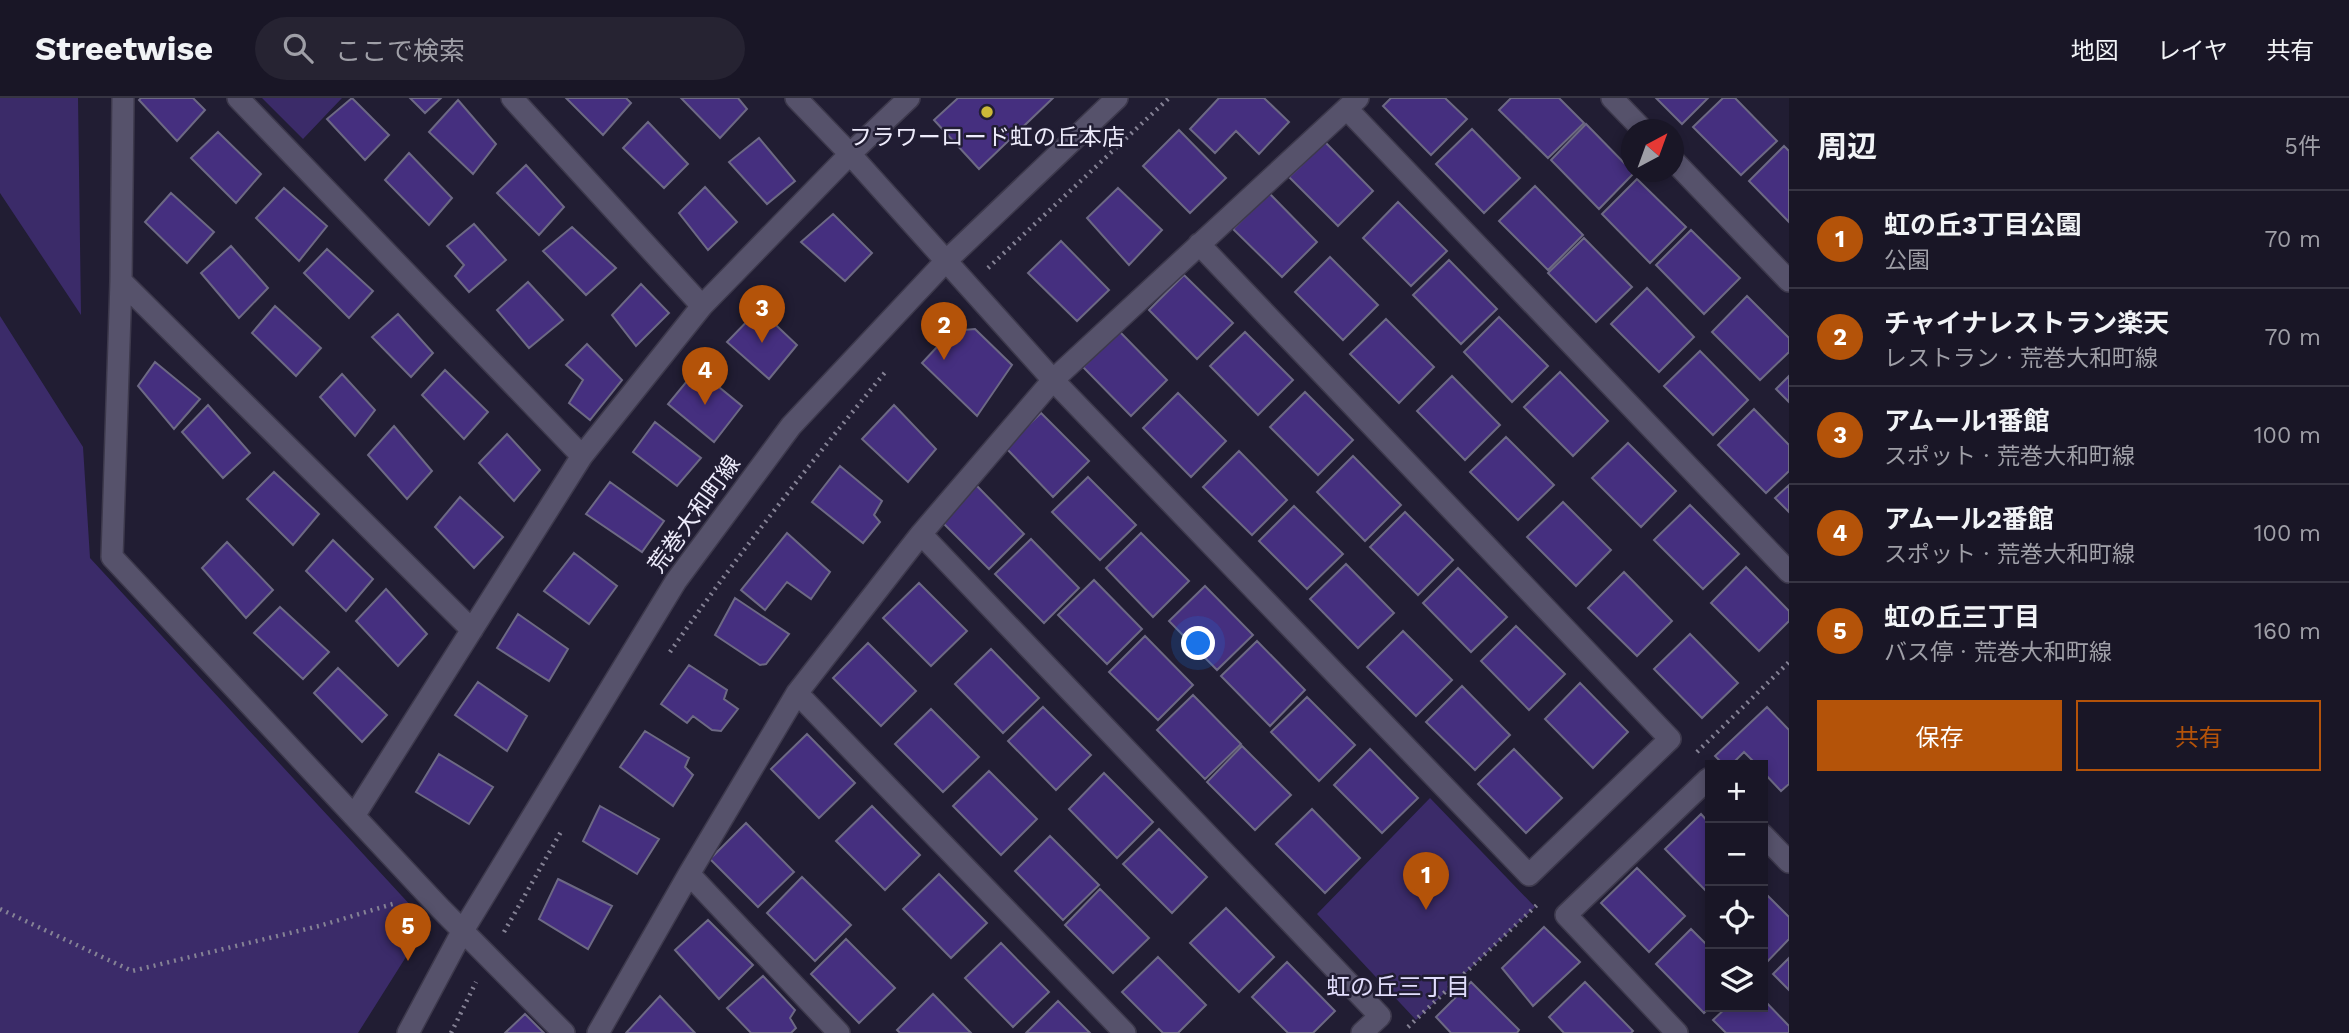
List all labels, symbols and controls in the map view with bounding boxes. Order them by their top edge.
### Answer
search box [255,17,745,80]
text: Streetwise [35,29,213,68]
icon: search [279,29,317,67]
text: ここで検索 [335,36,465,66]
text: 地図 [2071,37,2119,65]
text: レイヤ [2157,37,2228,65]
text: 共有 [2266,37,2314,65]
marker: フラワーロード虹の丘本店 [979,104,995,120]
north arrow [1621,119,1684,182]
place label: フラワーロード虹の丘本店 [849,124,1125,151]
text: 周辺 [1817,129,1877,164]
text: 5件 [2285,133,2321,160]
text: 虹の丘3丁目公園 [1884,210,2081,240]
text: 1 [1835,226,1845,253]
text: 70 m [2264,226,2321,253]
text: 公園 [1884,247,1930,274]
pin: 3 [739,285,785,343]
pin: 2 [921,302,967,360]
text: チャイナレストラン楽天 [1884,308,2169,338]
text: 2 [1833,324,1847,351]
text: 70 m [2264,324,2321,351]
text: レストラン · 荒巻大和町線 [1884,345,2158,372]
pin: 4 [682,347,728,405]
text: アムール1番館 [1884,406,2049,436]
text: 3 [1833,422,1847,449]
text: 100 m [2254,422,2321,449]
text: スポット · 荒巻大和町線 [1884,443,2135,470]
street label: 荒巻大和町線 [643,451,746,578]
text: アムール2番館 [1884,504,2054,534]
text: 4 [1833,520,1847,547]
text: 100 m [2254,520,2321,547]
text: スポット · 荒巻大和町線 [1884,541,2135,568]
text: 虹の丘三丁目 [1884,602,2040,632]
text: 5 [1833,618,1847,645]
text: 160 m [2254,618,2321,645]
your location [1181,626,1215,660]
text: バス停 · 荒巻大和町線 [1884,639,2112,666]
button: 保存 [1817,700,2062,771]
button: 共有 [2076,700,2321,771]
map controls [1705,760,1768,1012]
button: + [1705,760,1768,823]
button: − [1705,823,1768,886]
pin: 1 [1403,852,1449,910]
button: locate [1705,886,1768,949]
pin: 5 [385,903,431,961]
button: layers [1705,949,1768,1012]
district label: 虹の丘三丁目 [1326,973,1470,1001]

